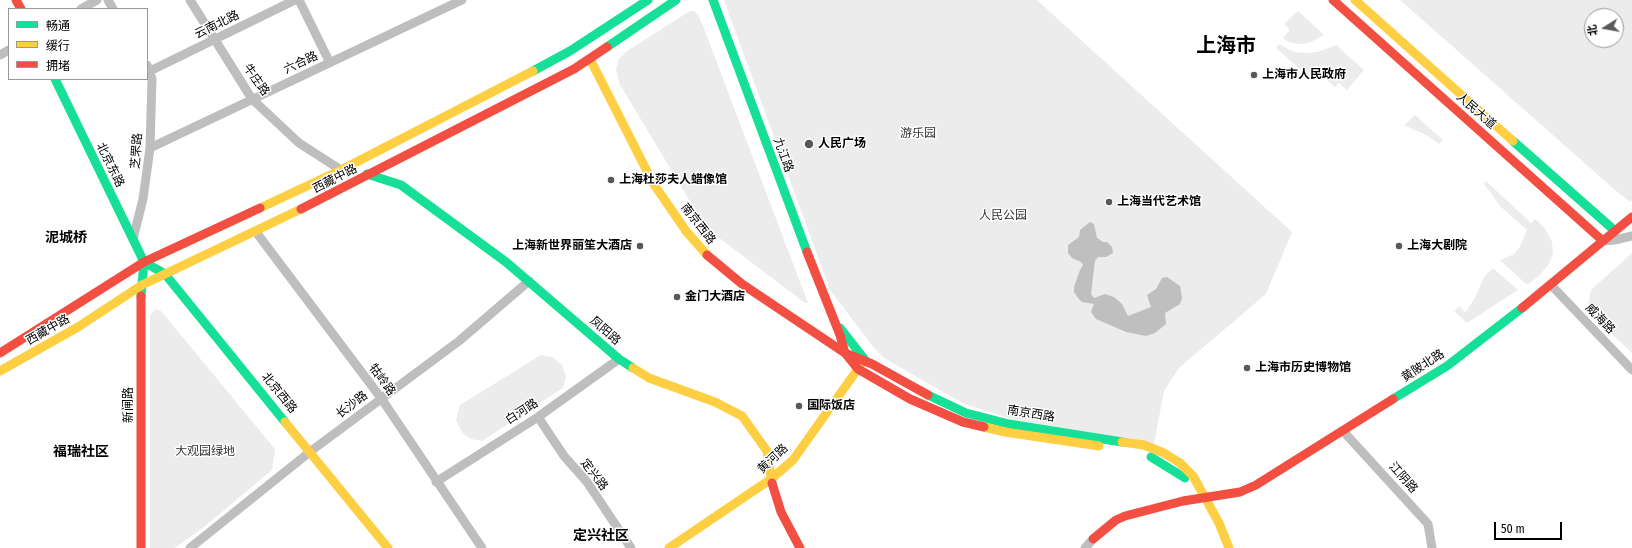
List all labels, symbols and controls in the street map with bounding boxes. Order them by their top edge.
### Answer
legend [8,8,148,80]
street label: 云南北路 [192,8,242,42]
north arrow [1584,8,1624,48]
text: 畅通 [46,19,70,33]
text: 北 [1585,24,1600,37]
district label: 上海市 [1196,34,1256,58]
text: 缓行 [46,39,70,53]
street label: 六合路 [282,49,320,77]
text: 拥堵 [46,59,70,73]
street label: 牛庄路 [240,61,272,99]
place label: 上海市人民政府 [1262,68,1346,82]
marker: 上海市人民政府 [1249,70,1259,80]
street label: 人民大道 [1453,90,1499,132]
park label: 游乐园 [900,127,936,141]
street label: 芝罘路 [129,133,145,169]
street label: 九江路 [770,136,796,174]
place label: 人民广场 [818,137,866,151]
marker: 人民广场 [803,138,815,150]
street label: 北京东路 [93,140,127,190]
street label: 西藏中路 [310,162,360,196]
place label: 上海杜莎夫人蜡像馆 [619,173,727,187]
marker: 上海杜莎夫人蜡像馆 [606,175,616,185]
place label: 上海当代艺术馆 [1117,195,1201,209]
marker: 上海当代艺术馆 [1104,197,1114,207]
street label: 南京西路 [678,201,718,247]
park label: 人民公园 [979,209,1027,223]
district label: 泥城桥 [45,230,87,246]
place label: 上海新世界丽笙大酒店 [512,239,632,253]
place label: 上海大剧院 [1407,239,1467,253]
marker: 上海新世界丽笙大酒店 [635,241,645,251]
marker: 上海大剧院 [1394,241,1404,251]
place label: 金门大酒店 [685,290,745,304]
marker: 金门大酒店 [672,292,682,302]
street label: 威海路 [1582,301,1618,337]
street label: 西藏中路 [24,312,72,348]
street label: 凤阳路 [587,314,623,348]
street label: 黄陂北路 [1399,347,1447,385]
street label: 牯岭路 [366,361,398,399]
place label: 上海市历史博物馆 [1255,361,1351,375]
marker: 上海市历史博物馆 [1242,363,1252,373]
street label: 北京西路 [258,370,300,416]
street label: 新闸路 [122,387,136,423]
street label: 长沙路 [333,388,371,422]
street label: 白河路 [503,396,541,428]
place label: 国际饭店 [807,399,855,413]
marker: 国际饭店 [794,401,804,411]
street label: 南京西路 [1006,403,1056,425]
street label: 黄河路 [755,441,791,477]
district label: 福瑞社区 [53,444,109,460]
park label: 大观园绿地 [175,445,235,459]
street label: 定兴路 [577,456,611,494]
street label: 江阴路 [1386,460,1420,496]
scale bar [1496,514,1564,540]
text: 50 m [1501,522,1525,536]
district label: 定兴社区 [573,528,629,544]

